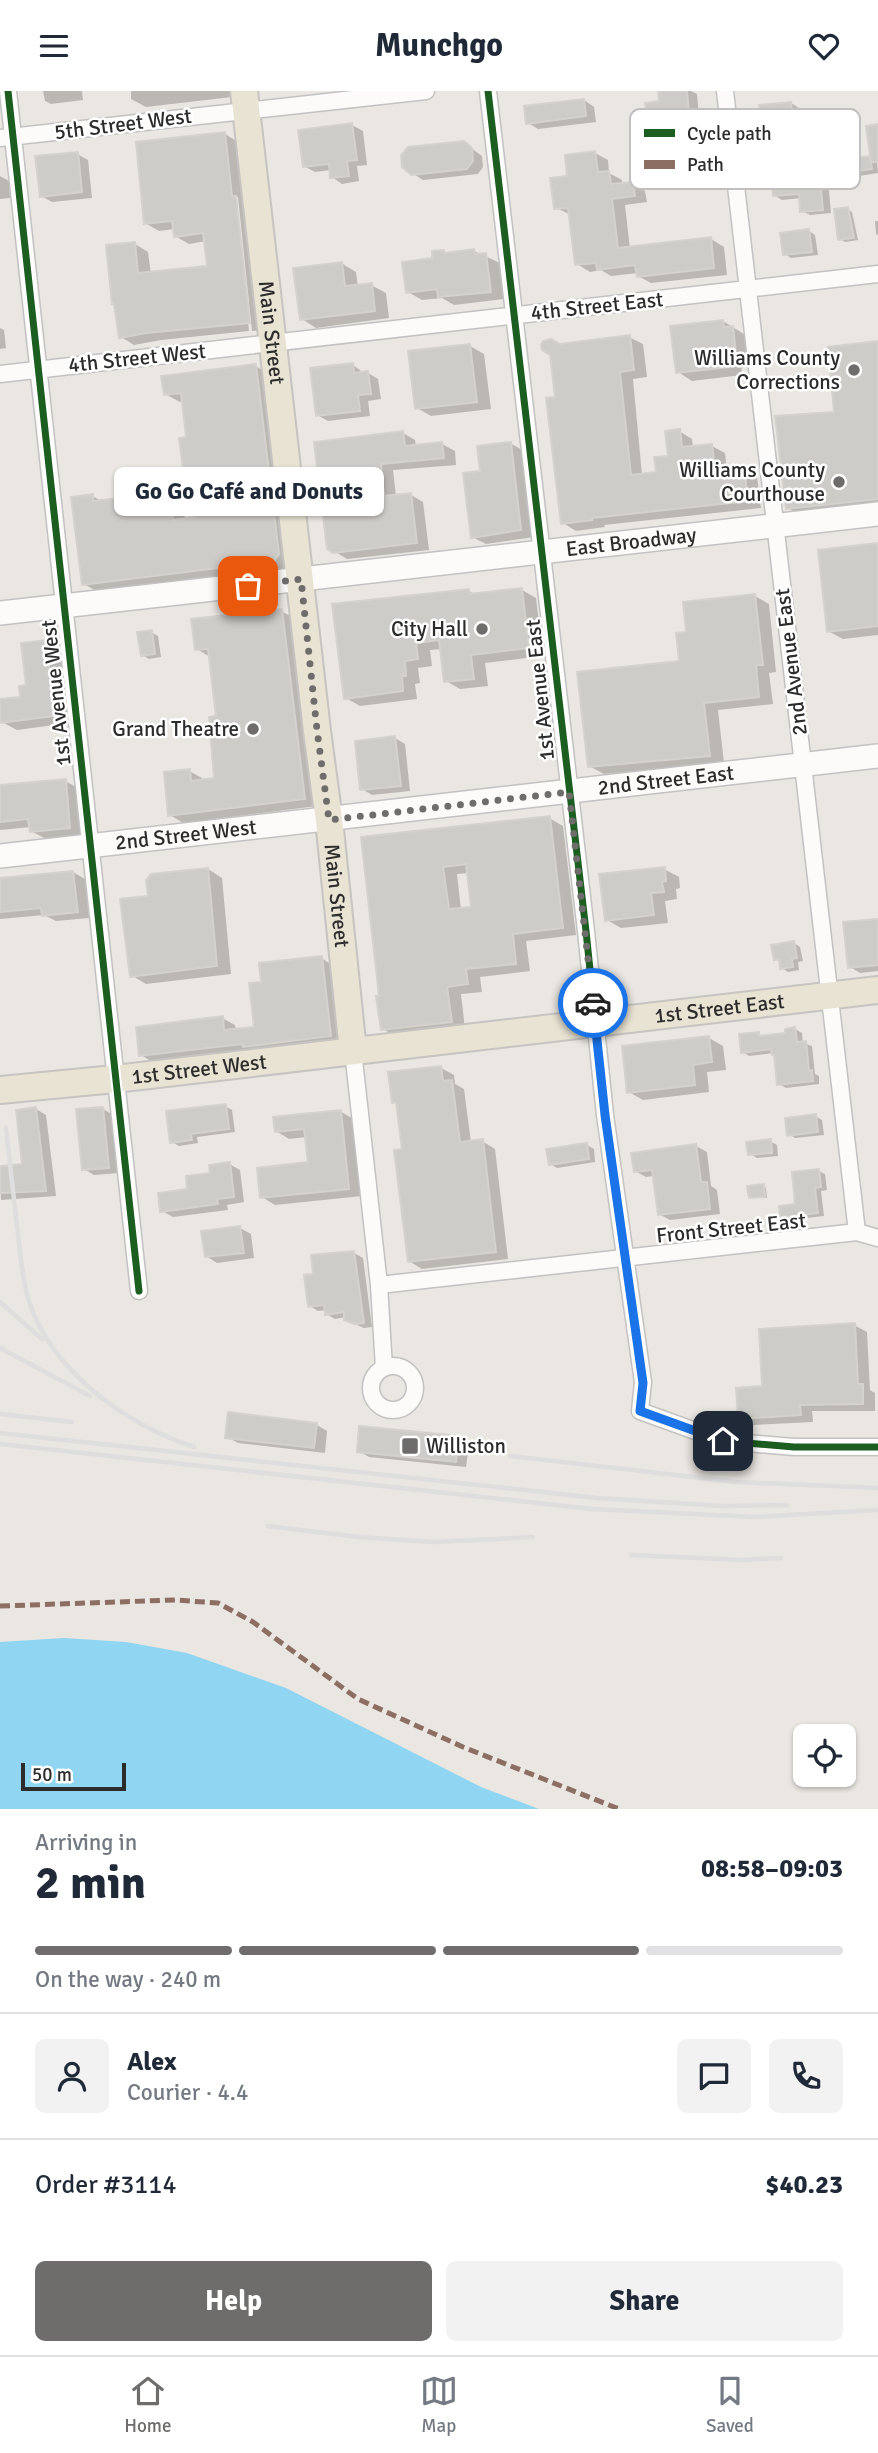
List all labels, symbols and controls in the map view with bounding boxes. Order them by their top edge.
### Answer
text: Munchgo [375,26,503,65]
icon: menu [35,27,73,65]
icon: heart [805,27,843,65]
street label: 5th Street West [53,103,193,145]
legend [630,109,860,189]
text: Cycle path [687,122,772,146]
text: Path [687,153,724,177]
street label: Main Street [253,279,290,386]
street label: 4th Street East [530,286,664,326]
street label: 4th Street West [67,338,207,378]
place label: Williams County Corrections [694,345,840,395]
marker: Williams County Corrections [846,362,862,378]
place label: Williams County Courthouse [679,457,825,507]
callout: Go Go Café and Donuts [113,467,383,516]
marker: Williams County Courthouse [831,474,847,490]
text: Go Go Café and Donuts [135,477,363,506]
street label: East Broadway [564,522,698,562]
pin [218,556,278,616]
icon: bag [229,567,267,605]
street label: 2nd Avenue East [769,587,813,737]
place label: City Hall [391,616,468,642]
street label: 1st Avenue East [520,618,560,762]
street label: 1st Avenue West [35,619,77,767]
marker: City Hall [474,621,490,637]
place label: Grand Theatre [112,716,239,742]
marker: Grand Theatre [245,721,261,737]
street label: 2nd Street East [596,760,735,801]
street label: 2nd Street West [114,814,258,856]
street label: Main Street [319,842,355,949]
courier [558,968,628,1038]
icon: car [574,984,612,1022]
street label: 1st Street East [653,988,786,1029]
street label: 1st Street West [130,1048,268,1090]
street label: Front Street East [655,1207,807,1249]
pin [693,1411,753,1471]
icon: home [704,1422,742,1460]
place label: Williston [426,1433,506,1459]
marker: Williston [400,1436,420,1456]
map controls [793,1724,856,1787]
button: locate [793,1724,856,1787]
scale bar [21,1760,126,1792]
text: 50 m [32,1763,72,1787]
text: Arriving in [35,1828,137,1857]
text: 08:58–09:03 [701,1853,843,1885]
text: 2 min [35,1855,146,1911]
text: On the way · 240 m [35,1965,221,1994]
button: person [35,2039,109,2113]
button: chat [677,2039,751,2113]
button: phone [769,2039,843,2113]
text: Alex [127,2046,177,2078]
text: Courier · 4.4 [127,2078,248,2107]
text: Order #3114 [35,2169,176,2201]
text: $40.23 [765,2169,843,2201]
button: Help [35,2261,432,2341]
button: Share [446,2261,843,2341]
tab: Home [124,2372,171,2438]
tab: Map [420,2372,458,2438]
tab: Saved [706,2372,754,2438]

